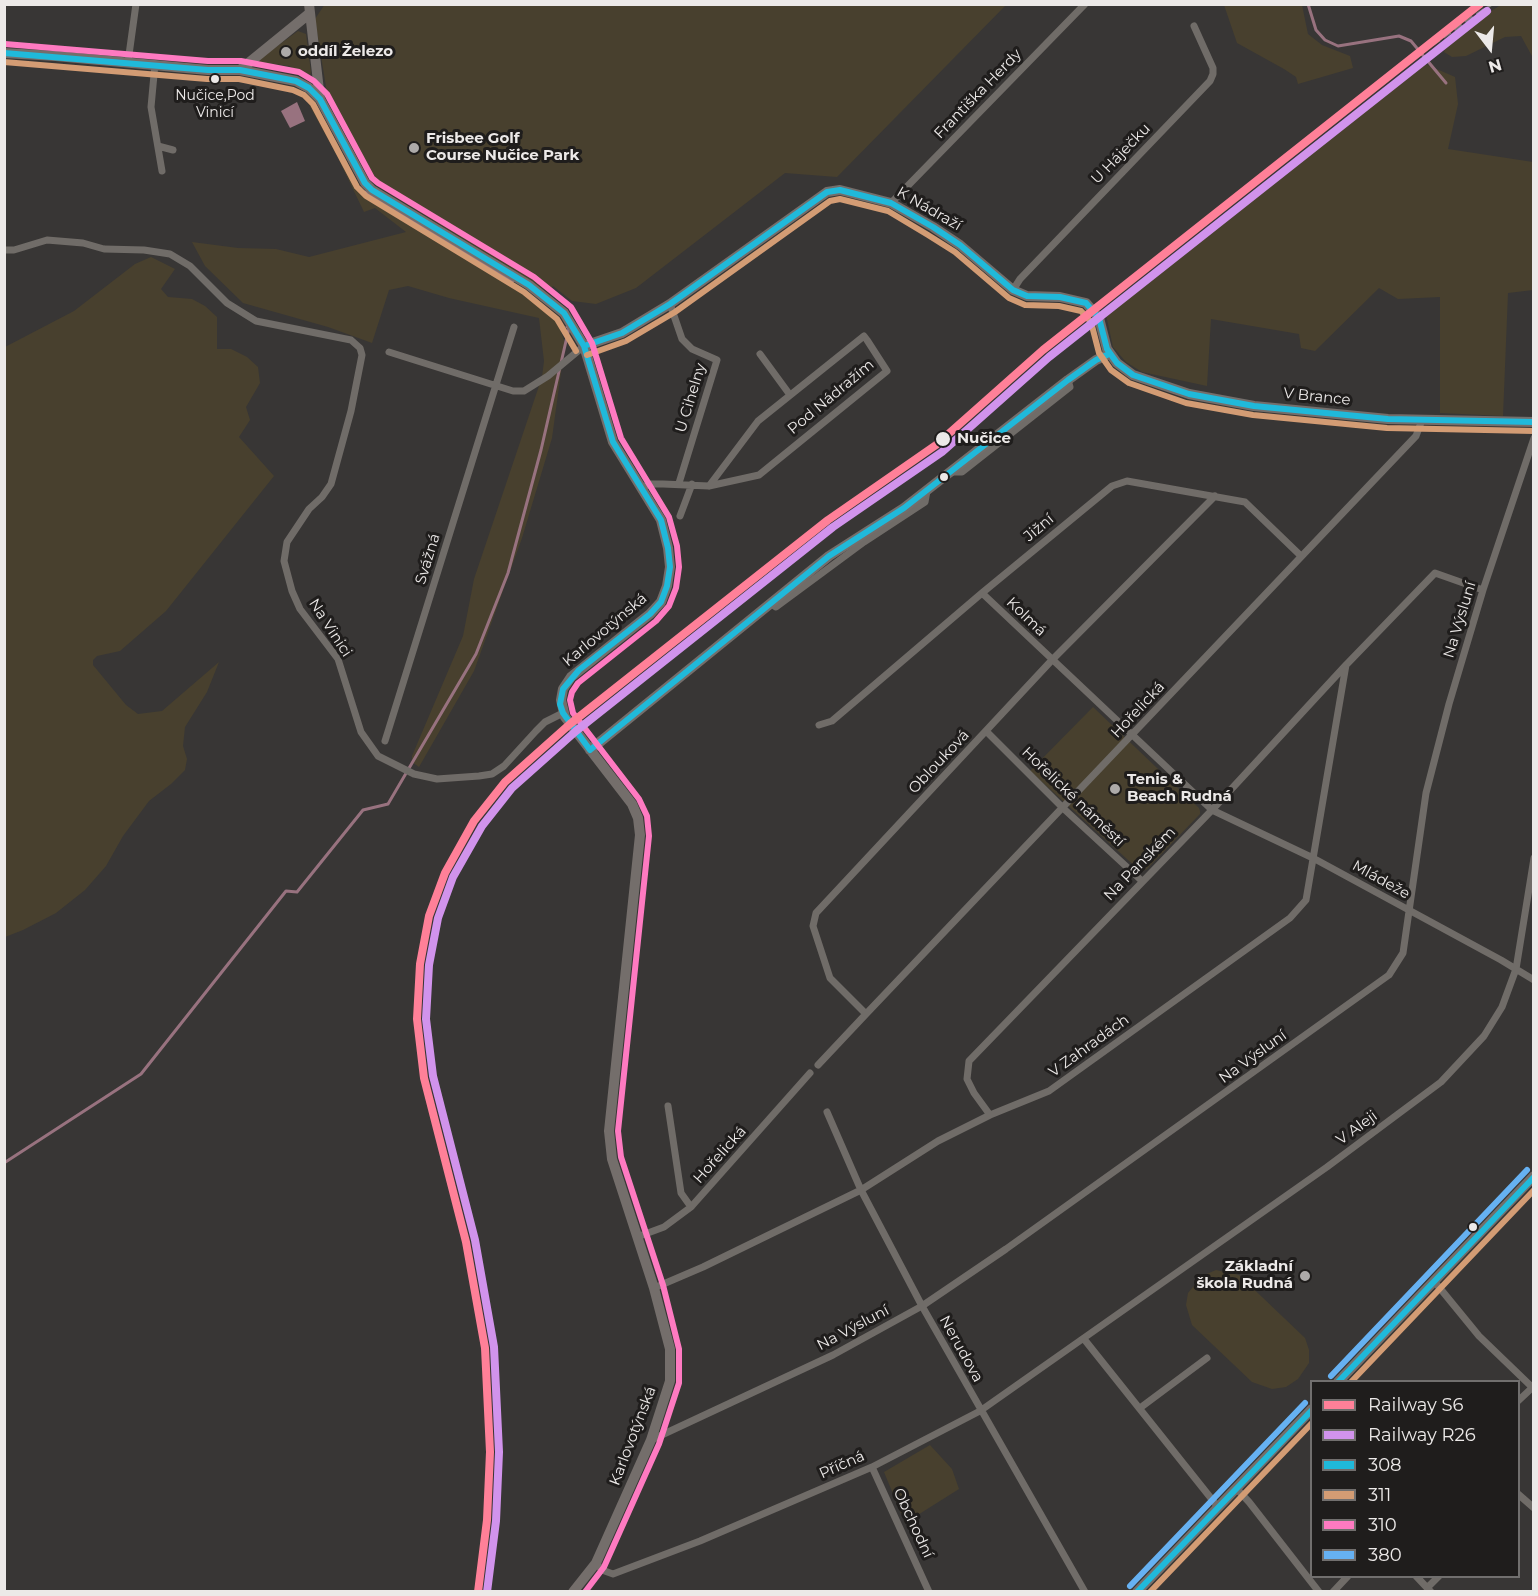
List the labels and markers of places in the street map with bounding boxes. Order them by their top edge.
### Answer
place label: oddíl Železo [298,43,393,61]
marker: oddíl Železo [279,45,293,59]
marker: Nučice,Pod Vinicí [209,73,221,85]
place label: Nučice,Pod Vinicí [175,88,255,120]
place label: Frisbee Golf Course Nučice Park [426,130,579,165]
marker: Frisbee Golf Course Nučice Park [407,141,421,155]
marker: Nučice [934,430,952,448]
place label: Nučice [957,430,1011,448]
unlabelled marker [938,471,950,483]
place label: Tenis & Beach Rudná [1127,771,1232,806]
marker: Tenis & Beach Rudná [1108,782,1122,796]
unlabelled marker [1467,1221,1479,1233]
place label: Základní škola Rudná [1196,1258,1293,1293]
marker: Základní škola Rudná [1298,1269,1312,1283]

